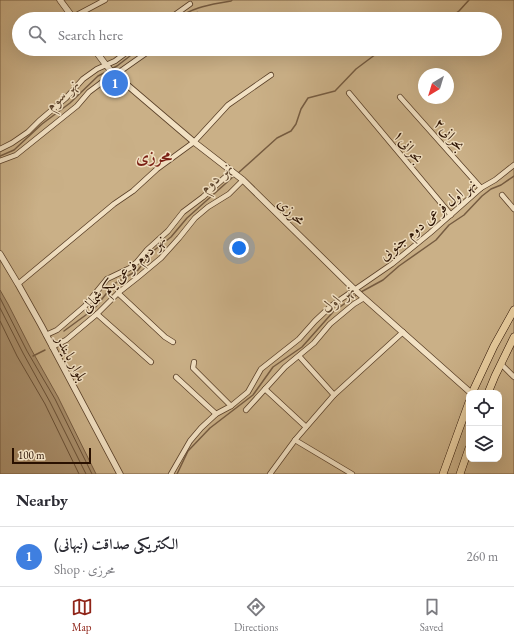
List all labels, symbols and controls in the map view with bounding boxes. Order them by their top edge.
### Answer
search box [12,12,502,56]
icon: search [26,23,48,45]
text: Search here [58,25,123,44]
pin: 1 [102,68,128,98]
north arrow [418,68,454,104]
water label: نهر سوم [40,73,86,118]
street label: بحرانی۲ [430,114,470,155]
street label: بحرانی۱ [389,125,428,167]
district label: محرزی [136,145,173,167]
water label: نهر دوم [195,156,240,200]
street label: نهر اول فرعی دوم جنوبی [375,174,482,267]
street label: محرزی [273,193,310,230]
street label: نهر دوم فرعی یکم شمالی [76,230,173,320]
your location [229,238,249,258]
water label: نهر اول [317,279,359,317]
street label: بلوار بایندر [50,330,92,385]
map controls [466,390,502,462]
button: locate [466,390,502,426]
button: layers [466,426,502,462]
scale bar [12,446,91,465]
text: 100 m [18,448,45,462]
text: Nearby [16,489,68,511]
text: الکتریکی صداقت (نبهانی) [54,534,178,553]
text: 1 [26,548,32,565]
text: 260 m [467,548,498,565]
text: Shop · محرزی [54,561,115,578]
tab: Map [71,596,93,634]
tab: Directions [234,596,278,634]
tab: Saved [420,596,443,634]

